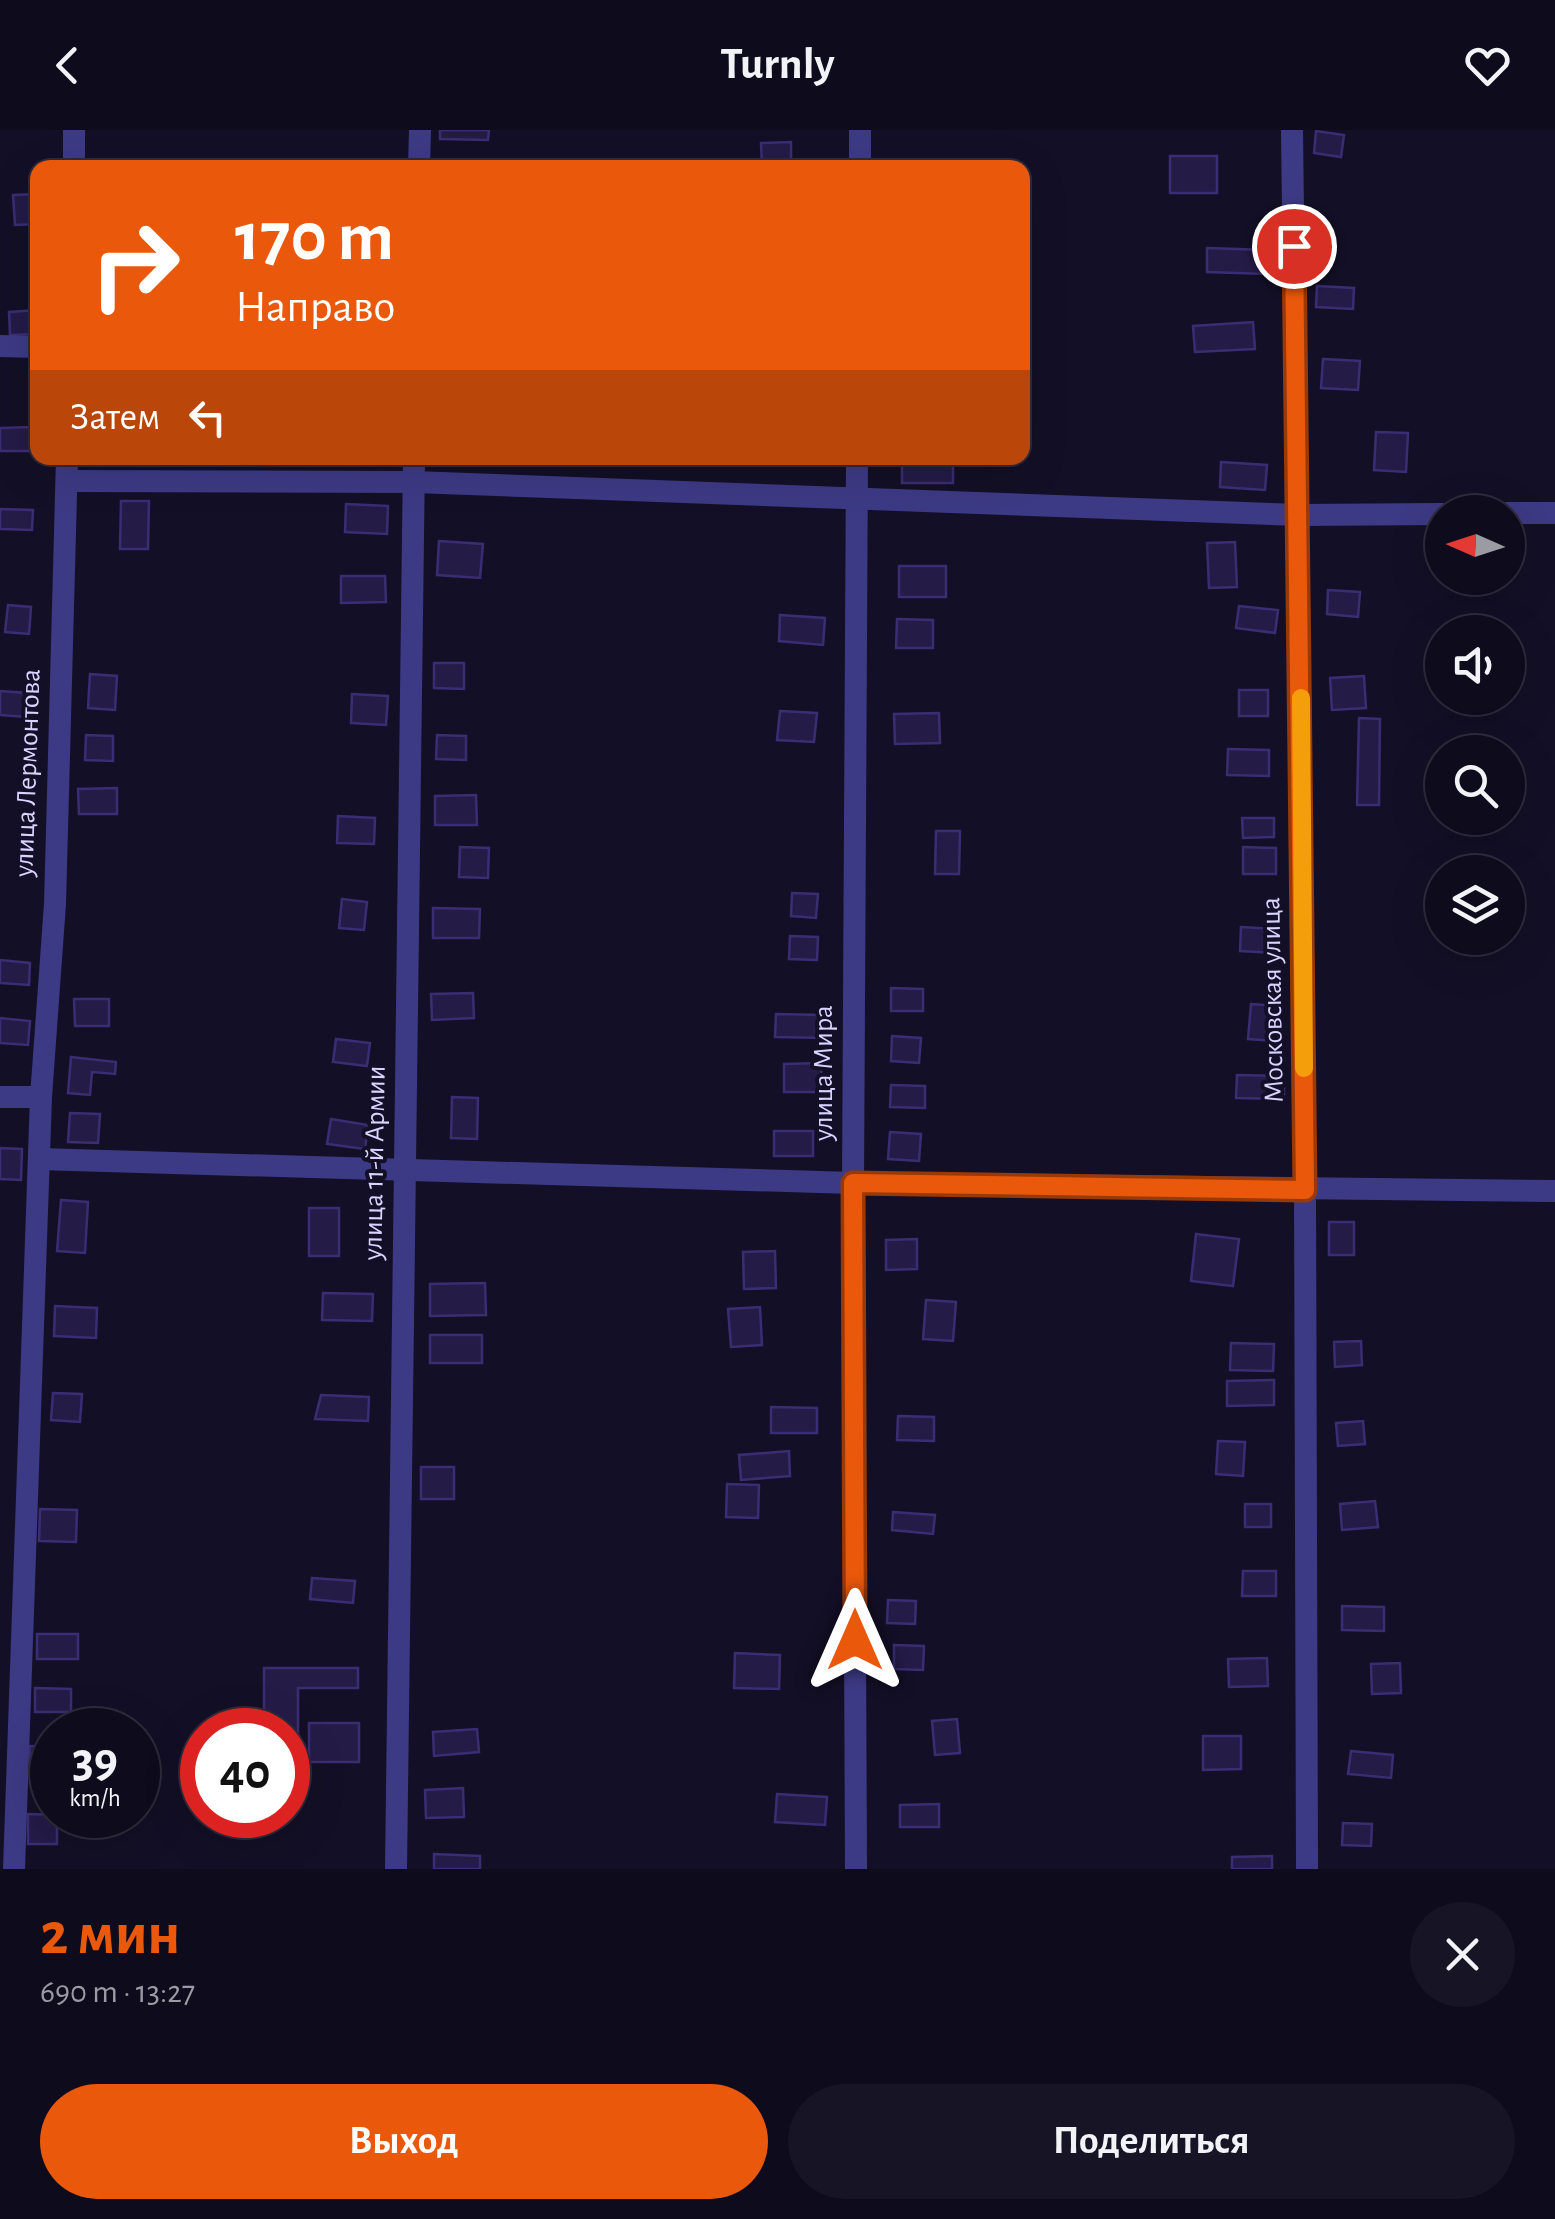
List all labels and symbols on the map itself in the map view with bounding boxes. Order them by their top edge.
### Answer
pin [1252,204,1337,289]
north arrow [1425,495,1525,595]
street label: улица Лермонтова [10,668,46,879]
street label: Московская улица [1257,897,1289,1103]
street label: улица Мира [810,1005,838,1142]
street label: улица 11-й Армии [359,1065,391,1262]
position arrow [803,1588,907,1692]
speed limit sign: 40 [180,1708,310,1838]

